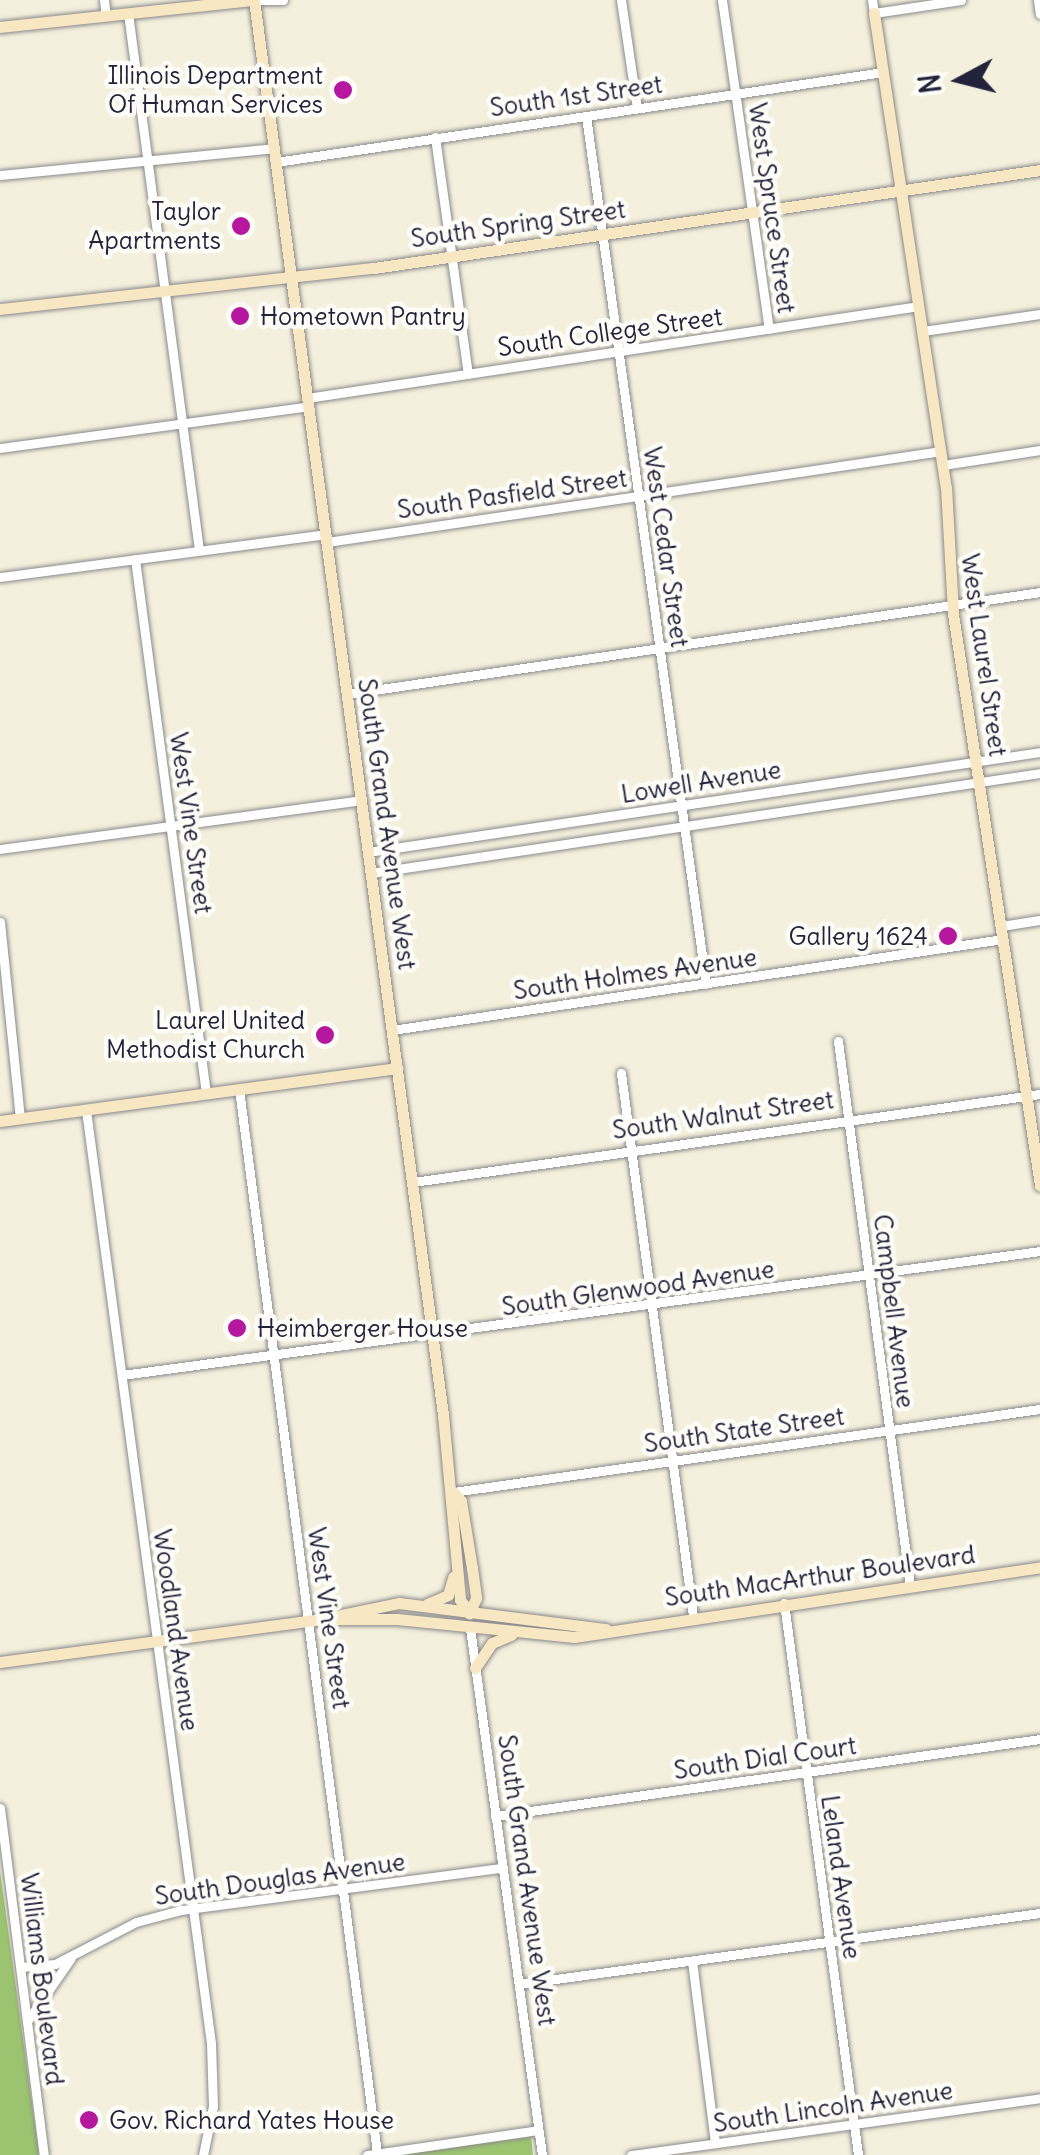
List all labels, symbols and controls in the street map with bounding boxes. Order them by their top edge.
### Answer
north arrow [910,30,1010,130]
place label: Illinois Department Of Human Services [107,61,323,120]
street label: South 1st Street [488,69,664,123]
text: N [911,72,949,95]
marker: Illinois Department Of Human Services [332,79,354,101]
street label: West Spruce Street [742,101,802,315]
street label: South Spring Street [409,194,627,254]
place label: Taylor Apartments [88,197,221,256]
marker: Taylor Apartments [230,215,252,237]
place label: Hometown Pantry [260,301,466,331]
street label: South College Street [496,301,724,363]
marker: Hometown Pantry [229,305,251,327]
street label: West Cedar Street [637,445,695,649]
street label: South Pasfield Street [395,463,629,525]
street label: West Laurel Street [955,552,1013,758]
street label: South Grand Avenue West [352,677,422,971]
street label: West Vine Street [163,730,219,916]
street label: Lowell Avenue [619,755,783,809]
place label: Gallery 1624 [789,921,928,951]
marker: Gallery 1624 [937,925,959,947]
street label: South Holmes Avenue [511,942,759,1006]
place label: Laurel United Methodist Church [106,1006,305,1065]
marker: Laurel United Methodist Church [314,1024,336,1046]
street label: South Walnut Street [610,1085,836,1145]
street label: Campbell Avenue [867,1212,921,1410]
street label: South Glenwood Avenue [500,1254,776,1322]
place label: Heimberger House [257,1313,468,1343]
marker: Heimberger House [226,1317,248,1339]
street label: South State Street [642,1401,846,1459]
street label: West Vine Street [301,1525,357,1711]
street label: Woodland Avenue [147,1527,205,1733]
street label: South MacArthur Boulevard [663,1539,977,1613]
street label: South Dial Court [672,1730,858,1786]
street label: South Grand Avenue West [492,1733,562,2027]
street label: Leland Avenue [815,1793,867,1961]
street label: South Douglas Avenue [153,1847,407,1911]
street label: Williams Boulevard [14,1871,70,2087]
street label: South Lincoln Avenue [711,2075,955,2139]
place label: Gov. Richard Yates House [109,2105,394,2135]
marker: Gov. Richard Yates House [78,2109,100,2131]

